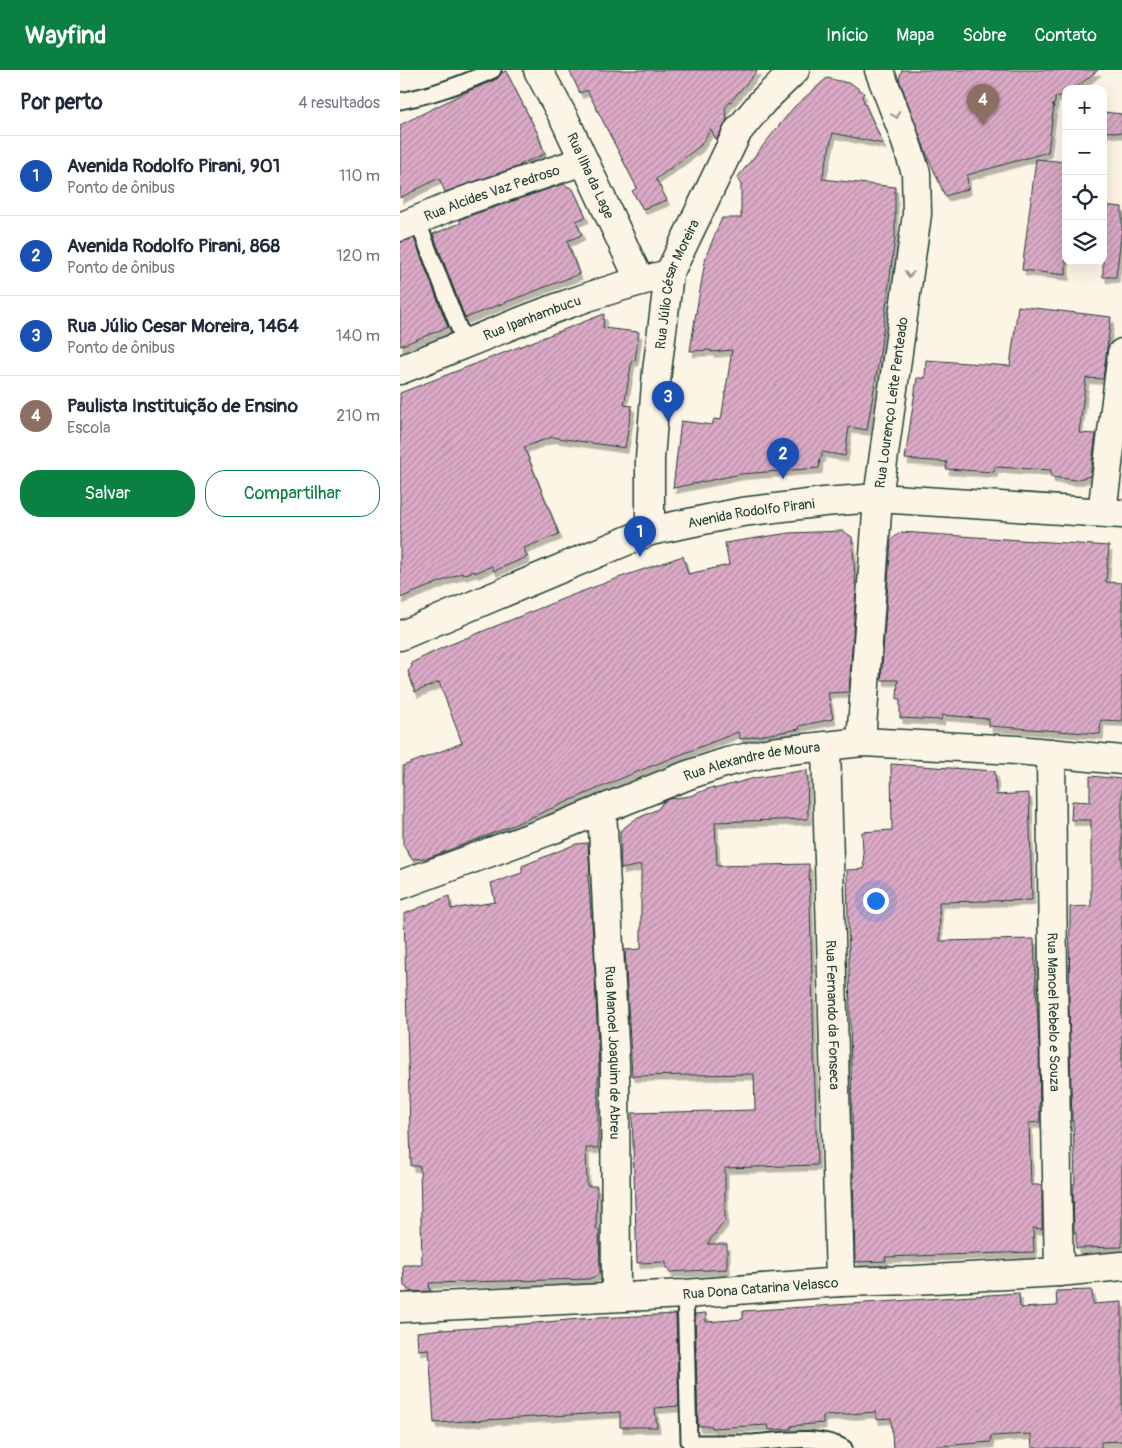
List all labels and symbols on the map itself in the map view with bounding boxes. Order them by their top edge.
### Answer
pin: 4 [967,84,999,125]
one-way arrow [891,111,901,119]
street label: Rua Ilha da Lage [563,130,618,221]
street label: Rua Alcides Vaz Pedroso [421,161,562,225]
street label: Rua Júlio César Moreira [651,217,703,350]
one-way arrow [904,271,915,279]
street label: Rua Ipanhambucu [481,292,583,344]
street label: Rua Lourenço Leite Penteado [871,315,911,489]
pin: 3 [652,381,684,422]
pin: 2 [767,438,799,479]
street label: Avenida Rodolfo Pirani [686,495,816,532]
pin: 1 [624,516,656,557]
street label: Rua Alexandre de Moura [681,738,821,784]
your location [863,888,889,914]
street label: Rua Manoel Rebelo e Souza [1044,932,1064,1092]
street label: Rua Fernando da Fonseca [823,940,843,1090]
street label: Rua Manoel Joaquim de Abreu [602,966,624,1139]
street label: Rua Dona Catarina Velasco [682,1274,839,1303]

